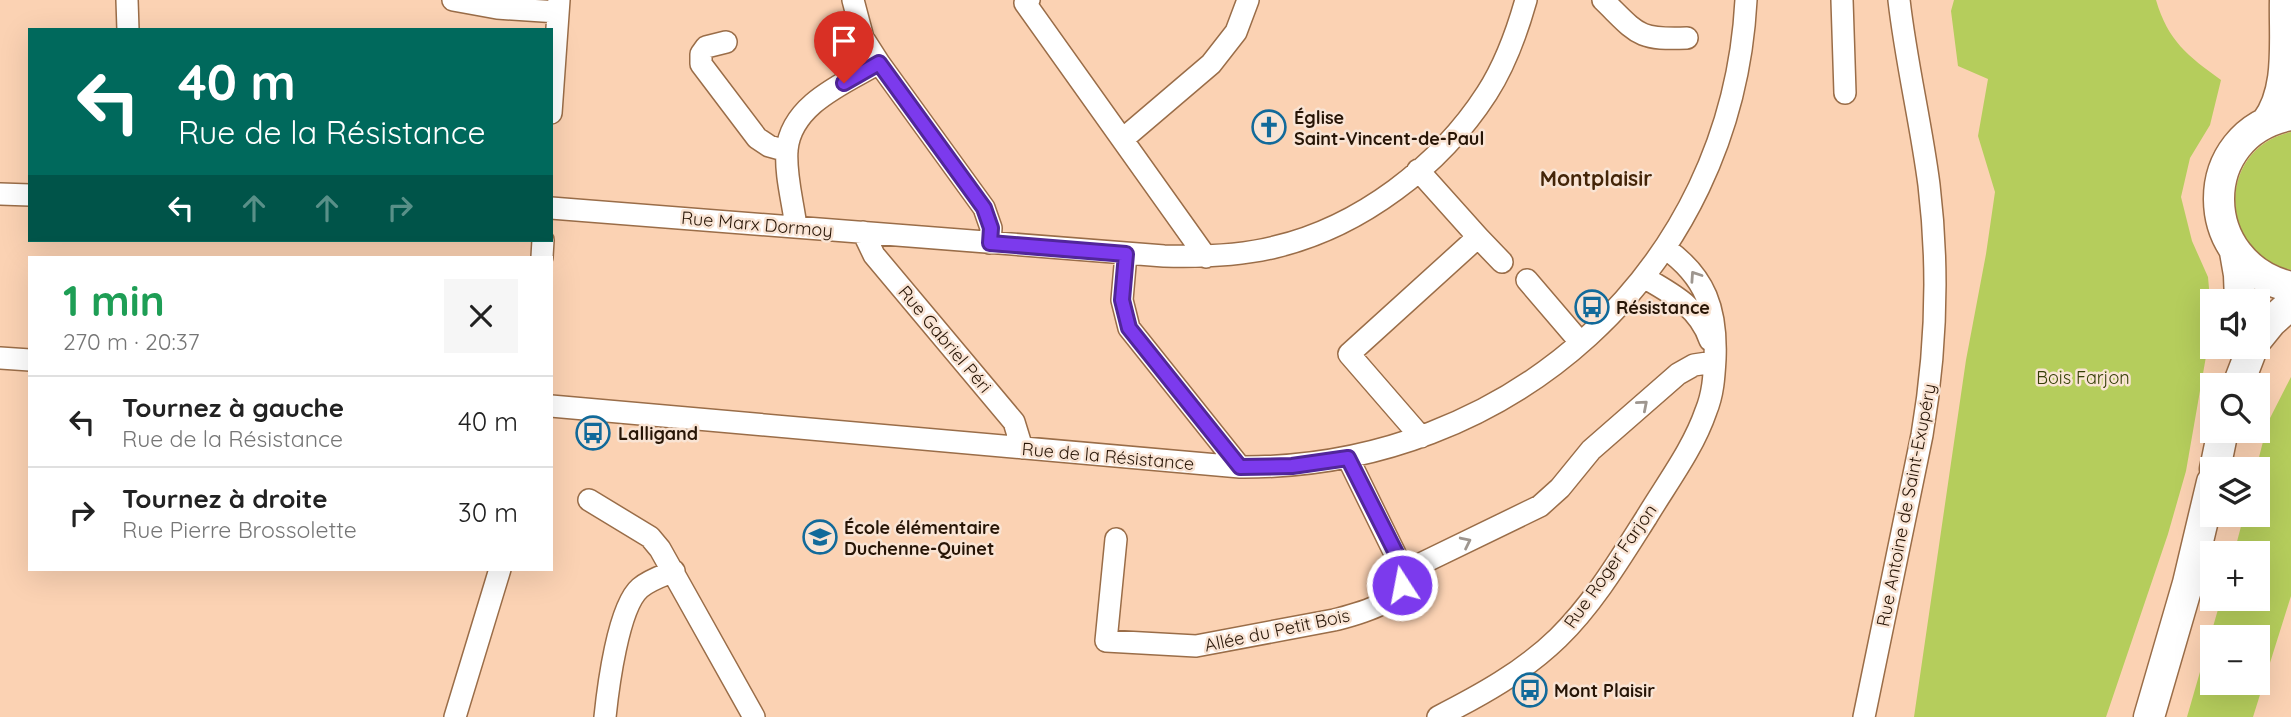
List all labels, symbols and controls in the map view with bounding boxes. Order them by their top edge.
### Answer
pin [814,11,874,83]
icon: arrive [825,22,863,60]
text: 40 m [178,51,296,112]
icon: left [63,56,154,147]
place label: Église Saint-Vincent-de-Paul [1294,106,1484,150]
church icon: Église Saint-Vincent-de-Paul [1250,108,1288,146]
text: Rue de la Résistance [178,112,485,152]
district label: Montplaisir [1540,165,1652,191]
icon: left [162,189,200,227]
icon: ahead [235,189,273,227]
icon: ahead [308,189,346,227]
icon: right [381,189,419,227]
street label: Rue Marx Dormoy [680,206,834,242]
one-way arrow [1690,271,1703,284]
text: 1 min [63,274,165,327]
button: close [444,279,518,353]
street label: Rue Gabriel Péri [893,281,997,397]
bus stop icon: Résistance [1573,288,1611,326]
map controls [2200,289,2270,695]
button: sound [2200,289,2270,359]
place label: Résistance [1616,296,1710,319]
text: 270 m · 20:37 [63,327,200,356]
park label: Bois Farjon [2036,366,2130,389]
button: search [2200,373,2270,443]
street label: Rue Antoine de Saint-Exupéry [1871,381,1941,629]
text: Tournez à gauche [122,391,344,424]
one-way arrow [1634,401,1647,413]
icon: left [63,403,101,441]
text: 40 m [458,405,518,438]
bus stop icon: Lalligand [574,414,612,452]
place label: Lalligand [618,422,698,445]
text: Rue de la Résistance [122,424,343,453]
street label: Rue de la Résistance [1021,437,1195,475]
button: layers [2200,457,2270,527]
text: Tournez à droite [122,482,327,515]
icon: right [63,494,101,532]
text: 30 m [458,496,518,529]
street label: Rue Roger Farjon [1559,499,1661,633]
text: Rue Pierre Brossolette [122,515,357,544]
place label: École élémentaire Duchenne-Quinet [844,516,1000,560]
school or university icon: École élémentaire Duchenne-Quinet [801,518,839,556]
one-way arrow [1459,537,1471,551]
button: + [2200,541,2270,611]
position arrow [1365,548,1439,622]
street label: Allée du Petit Bois [1202,603,1352,657]
button: − [2200,625,2270,695]
bus stop icon: Mont Plaisir [1511,671,1549,709]
place label: Mont Plaisir [1554,679,1655,702]

